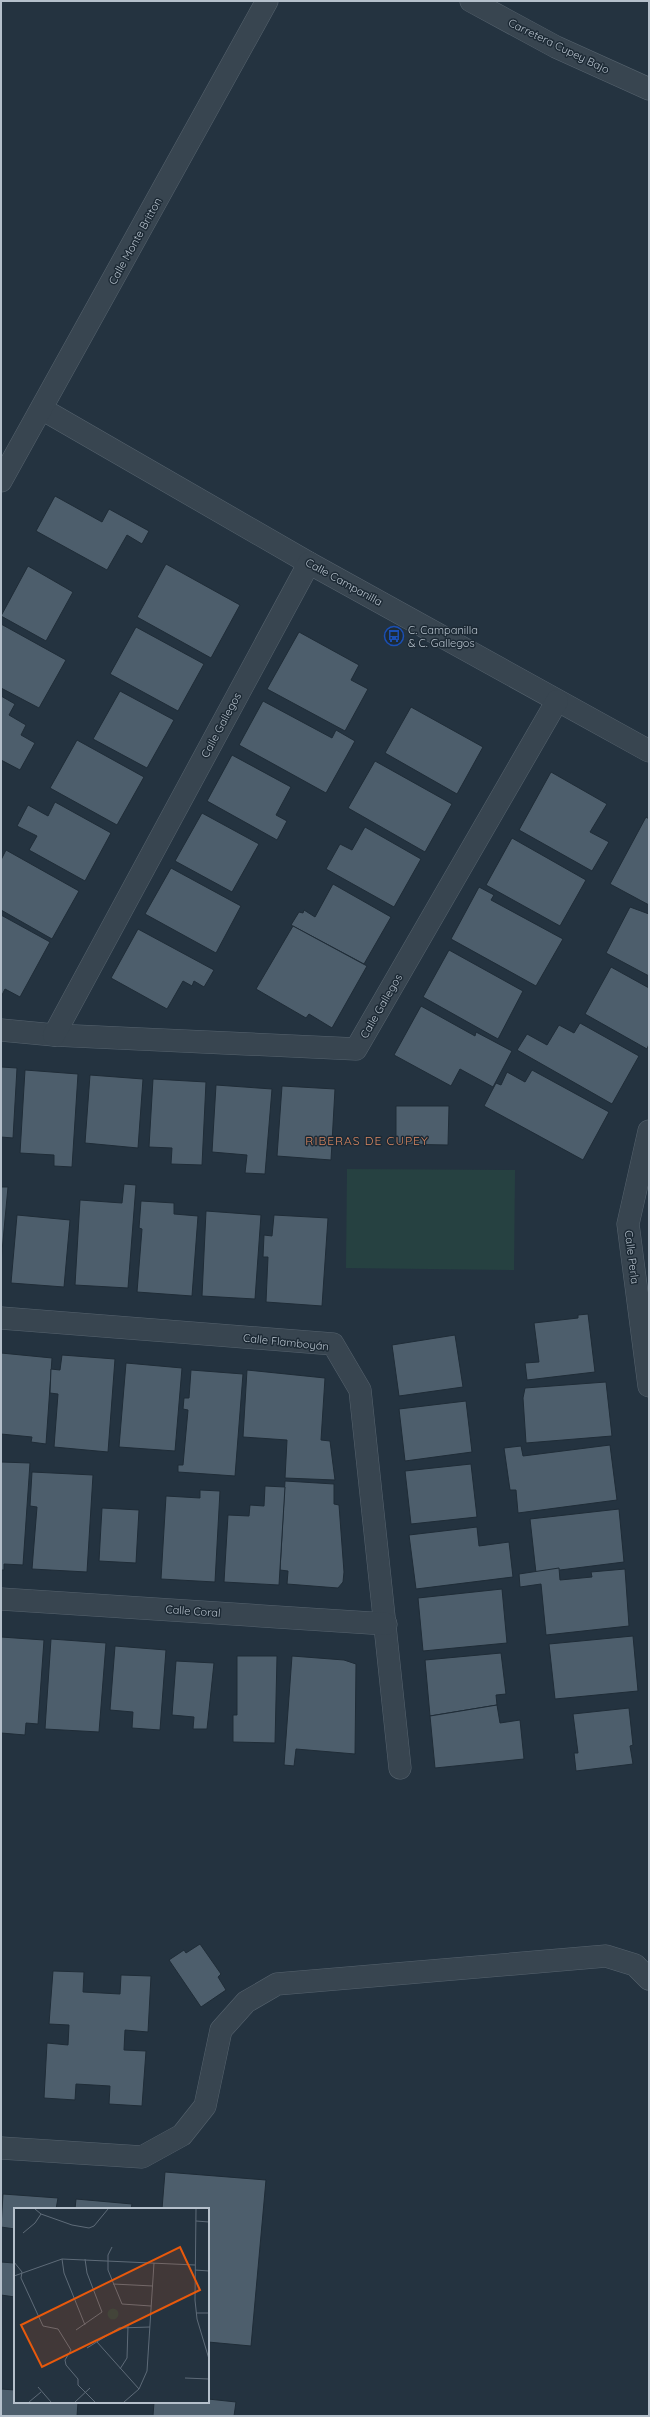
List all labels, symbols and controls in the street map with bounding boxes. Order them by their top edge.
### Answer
street label: Carretera Cupey Bajo [506,15,612,77]
street label: Calle Monte Britton [105,195,165,287]
street label: Calle Campanilla [303,555,385,609]
place label: C. Campanilla & C. Gallegos [408,623,478,650]
bus stop icon: C. Campanilla & C. Gallegos [383,625,405,647]
street label: Calle Gallegos [198,690,244,760]
street label: Calle Gallegos [357,971,405,1041]
district label: RIBERAS DE CUPEY [305,1133,429,1148]
street label: Calle Perla [622,1229,642,1285]
street label: Calle Flamboyán [242,1331,330,1353]
street label: Calle Coral [165,1602,221,1620]
inset map [14,2208,209,2403]

